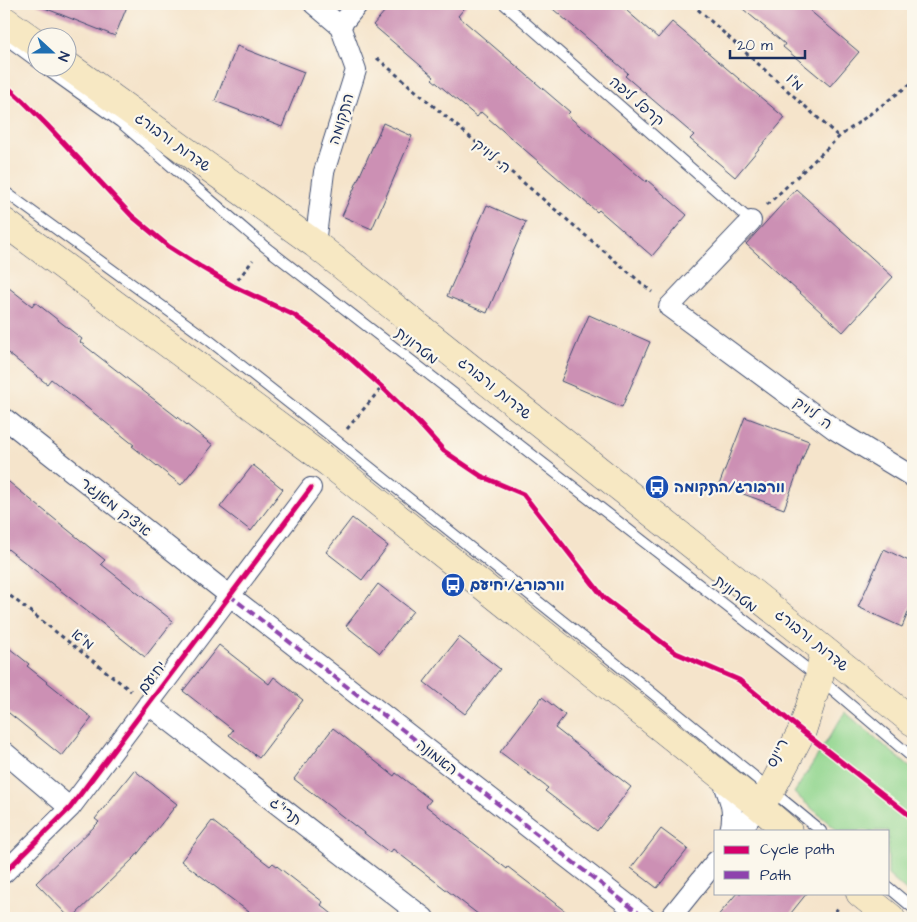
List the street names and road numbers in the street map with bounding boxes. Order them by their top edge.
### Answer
street label: מ"ו [781,69,808,96]
street label: קרפל ליפה [605,72,669,131]
street label: התקומה [324,91,359,148]
street label: שדרות ורבורג [130,108,215,177]
street label: ה. ליויק [468,134,515,178]
street label: מטרונית [391,323,443,370]
street label: שדרות ורבורג [453,352,536,425]
street label: ה. ליויק [789,392,836,435]
street label: איציק מאנגר [76,473,156,542]
street label: מטרונית [710,571,762,618]
street label: שדרות ורבורג [770,604,853,677]
street label: מ"א [67,624,98,655]
street label: יחיעם [133,656,172,698]
street label: האמונה [411,734,462,780]
street label: ריינס [761,735,794,771]
street label: תרי"ג [265,792,306,831]

